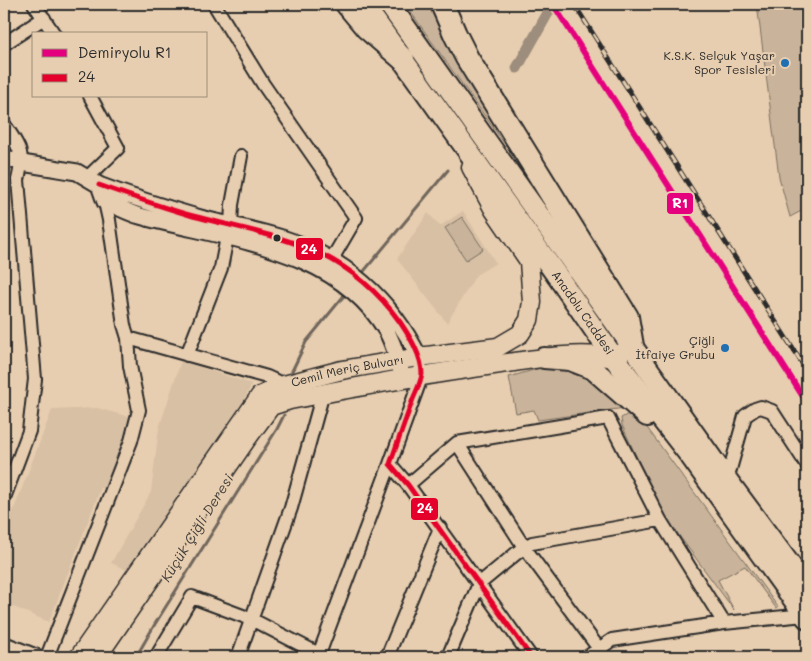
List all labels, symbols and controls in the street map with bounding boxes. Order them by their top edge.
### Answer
legend [32,32,208,98]
text: Demiryolu R1 [78,42,171,62]
place label: K.S.K. Selçuk Yaşar Spor Tesisleri [663,47,775,77]
marker: K.S.K. Selçuk Yaşar Spor Tesisleri [779,57,791,69]
text: 24 [78,66,95,86]
line badge: R1 [666,192,694,215]
text: R1 [672,193,688,212]
unlabelled marker [272,233,282,243]
line badge: 24 [295,237,324,261]
text: 24 [301,239,317,258]
street label: Anadolu Caddesi [549,267,618,357]
place label: Çiğli İtfaiye Grubu [635,332,715,362]
marker: Çiğli İtfaiye Grubu [719,342,731,354]
street label: Cemil Meriç Bulvarı [289,351,405,390]
water label: Küçük Çiğli Deresi [156,470,238,585]
line badge: 24 [410,497,439,521]
text: 24 [417,498,433,517]

